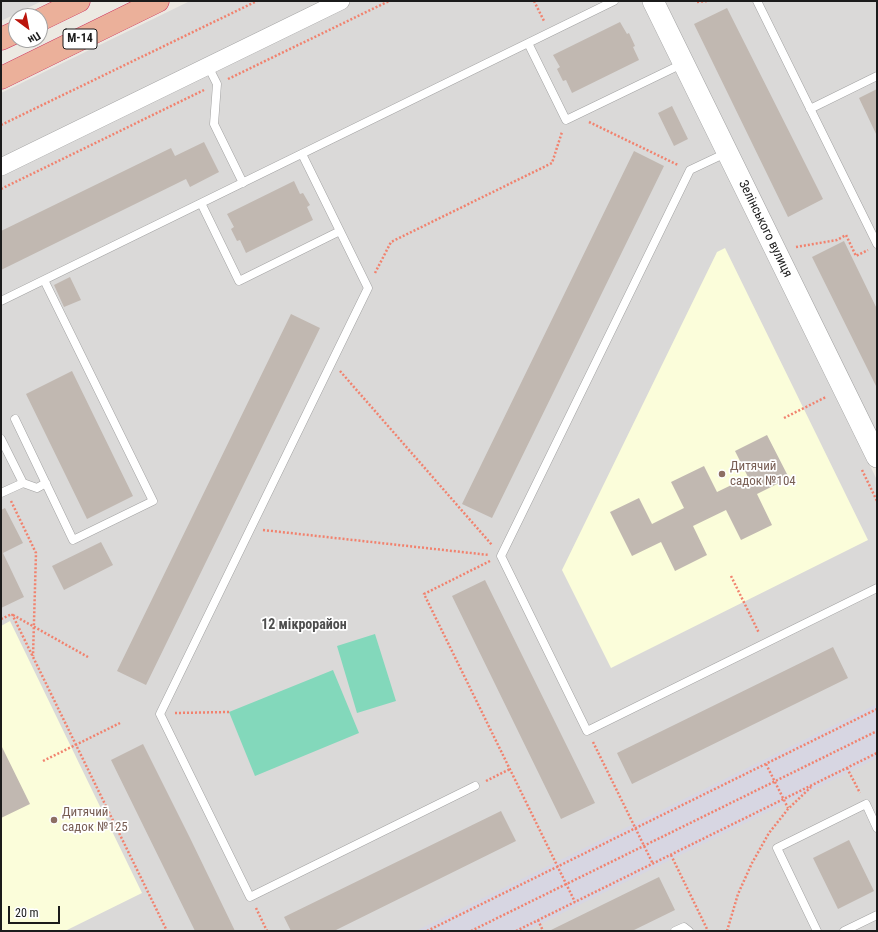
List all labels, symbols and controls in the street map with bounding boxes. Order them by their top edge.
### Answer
north arrow [8,8,48,48]
text: Пн [25,29,43,47]
road number: М-14 [63,29,97,49]
street label: Зелінського вулиця [735,178,795,280]
place label: Дитячий садок №104 [730,459,796,490]
marker: Дитячий садок №104 [717,469,727,479]
district label: 12 мікрорайон [261,617,347,633]
place label: Дитячий садок №125 [62,805,128,836]
marker: Дитячий садок №125 [49,815,59,825]
scale bar [10,898,62,924]
text: 20 m [15,906,39,920]

